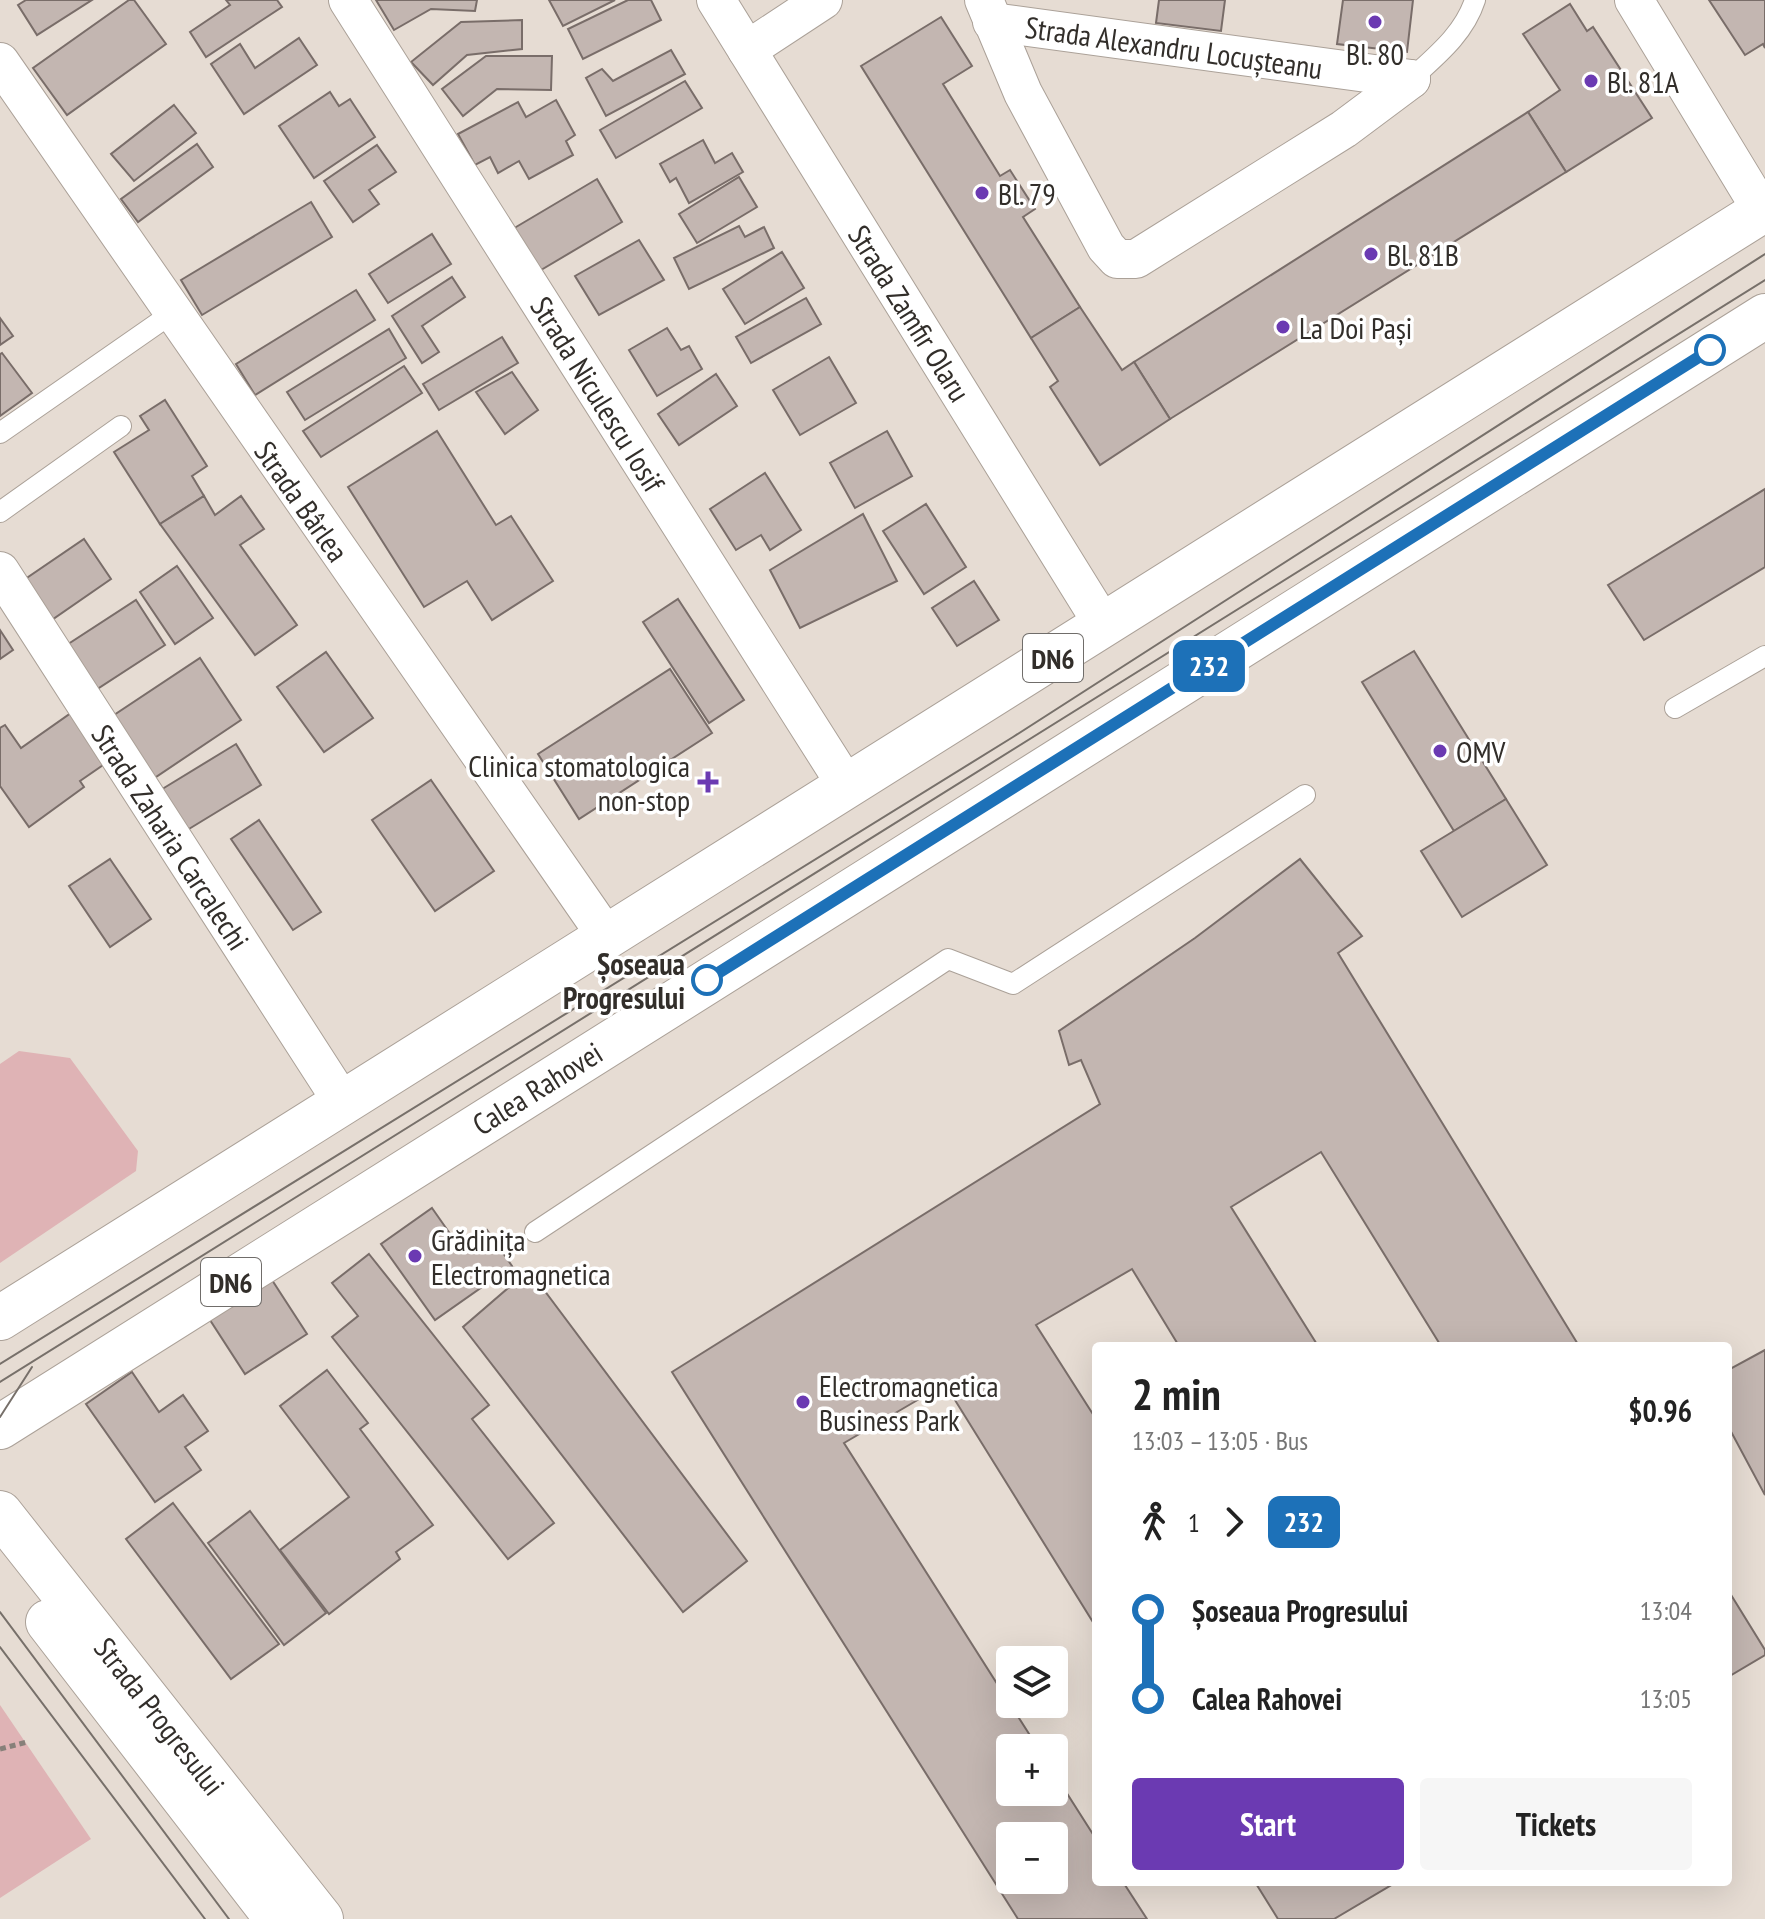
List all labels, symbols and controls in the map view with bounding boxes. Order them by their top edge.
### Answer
street label: Strada Alexandru Locușteanu [1023,7,1325,87]
marker: Bl. 80 [1366,13,1384,31]
place label: Bl. 80 [1346,34,1404,73]
place label: Bl. 81A [1607,62,1680,101]
marker: Bl. 81A [1582,72,1600,90]
place label: Bl. 79 [998,174,1056,213]
marker: Bl. 79 [973,184,991,202]
street label: Strada Zamfir Olaru [840,218,980,408]
place label: Bl. 81B [1387,235,1459,274]
marker: Bl. 81B [1362,245,1380,263]
street label: Strada Niculescu Iosif [522,289,674,500]
place label: La Doi Pași [1299,308,1412,347]
marker: La Doi Pași [1274,318,1292,336]
unlabelled marker [1695,335,1725,365]
street label: Strada Bârlea [246,433,358,569]
road number: DN6 [1023,634,1083,682]
line badge: 232 [1163,640,1255,692]
text: 232 [1189,647,1229,684]
street label: Strada Zaharia Carcalechi [84,717,258,957]
place label: OMV [1456,732,1506,771]
marker: OMV [1431,742,1449,760]
place label: Clinica stomatologica non-stop [468,746,690,819]
marker: Clinica stomatologica non-stop [697,771,719,793]
place label: Șoseaua Progresului [563,944,685,1017]
marker: Șoseaua Progresului [692,965,722,995]
street label: Calea Rahovei [465,1033,609,1143]
place label: Grădinița Electromagnetica [431,1220,611,1293]
marker: Grădinița Electromagnetica [406,1247,424,1265]
road number: DN6 [201,1258,261,1306]
text: 2 min [1132,1365,1221,1422]
place label: Electromagnetica Business Park [819,1366,999,1439]
text: $0.96 [1628,1391,1692,1430]
marker: Electromagnetica Business Park [794,1393,812,1411]
text: 13:03 – 13:05 · Bus [1132,1424,1308,1457]
icon: walk [1132,1500,1176,1544]
icon: forward [1212,1500,1256,1544]
text: 232 [1284,1503,1324,1540]
text: 1 [1188,1506,1200,1539]
text: Șoseaua Progresului [1192,1591,1408,1630]
text: 13:04 [1640,1594,1692,1627]
street label: Strada Progresului [86,1629,234,1803]
map controls [996,1646,1068,1894]
button: layers [996,1646,1068,1718]
text: Calea Rahovei [1192,1679,1342,1718]
text: 13:05 [1640,1682,1692,1715]
button: + [996,1734,1068,1806]
button: Start [1132,1778,1404,1870]
button: Tickets [1420,1778,1692,1870]
button: − [996,1822,1068,1894]

